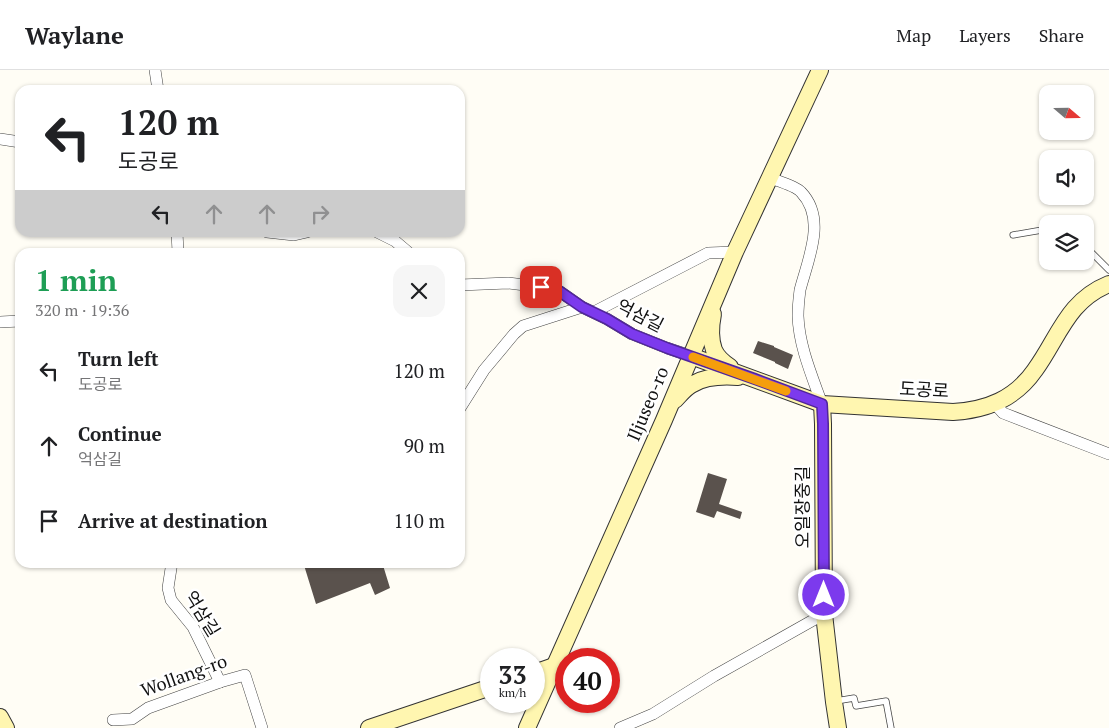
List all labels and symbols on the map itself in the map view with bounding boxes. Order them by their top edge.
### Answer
north arrow [1039,85,1094,140]
pin [520,266,562,308]
street label: 억삼길 [613,293,668,337]
street label: Iljuseo-ro [621,363,673,444]
street label: 도공로 [899,376,949,402]
street label: 오일장중길 [790,466,814,548]
position arrow [797,568,849,620]
street label: 억삼길 [180,586,226,641]
street label: Wollang-ro [137,648,230,702]
speed limit sign: 40 [555,648,620,713]

